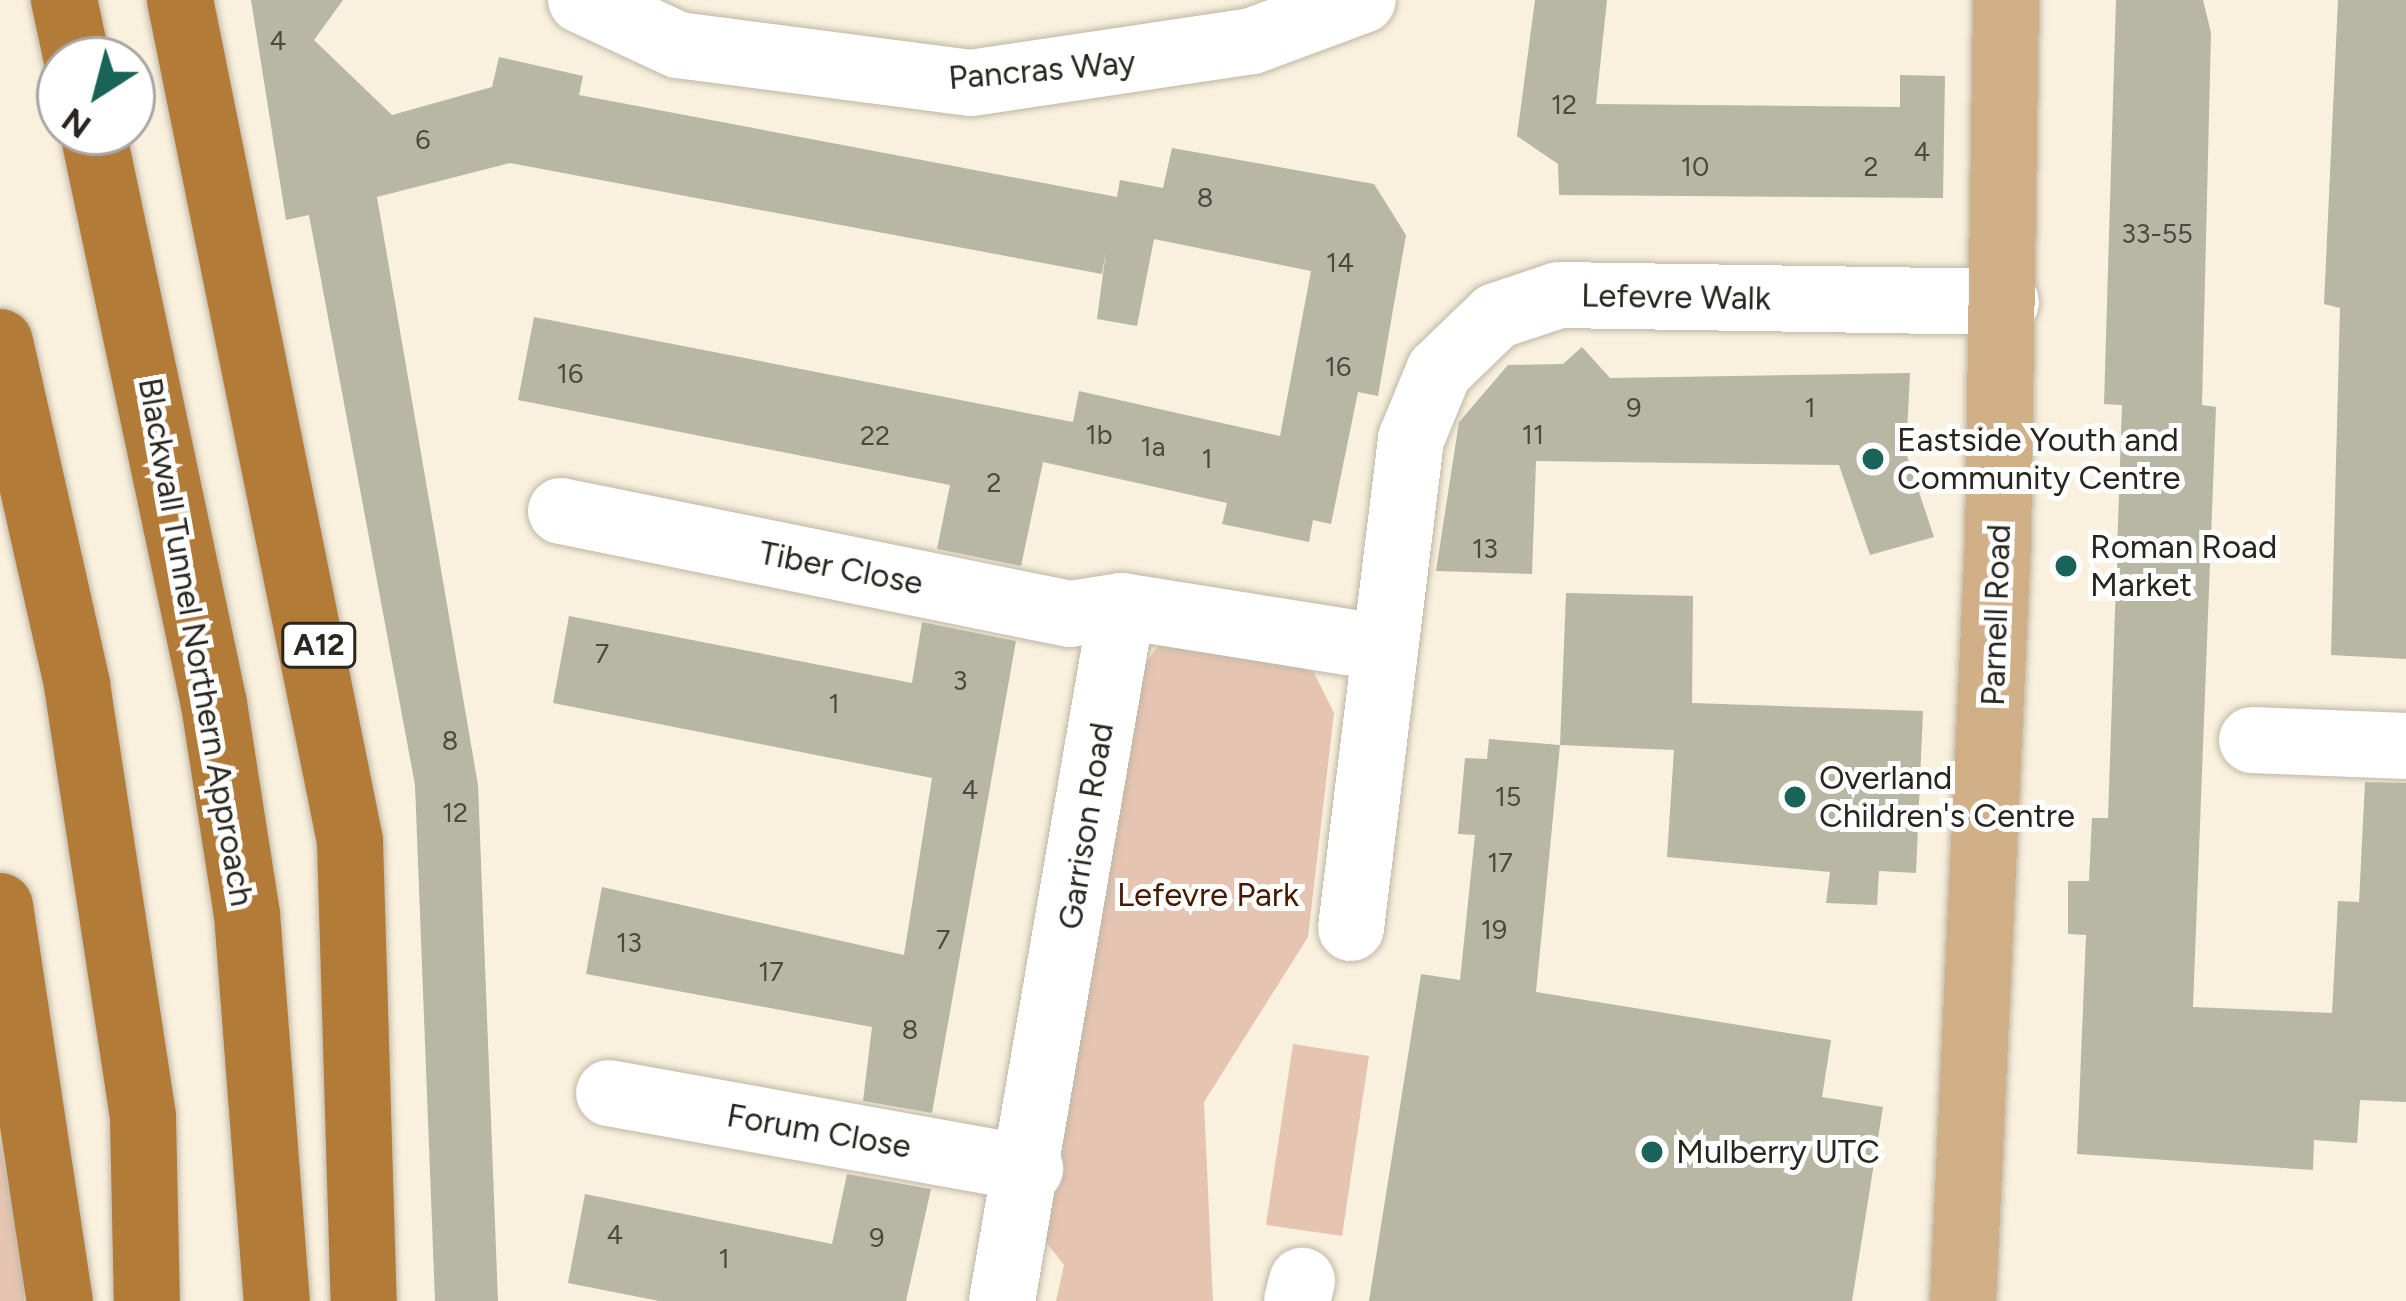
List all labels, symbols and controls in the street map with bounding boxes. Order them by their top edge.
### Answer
house number: 4 [270,25,286,57]
north arrow [36,36,156,156]
street label: Pancras Way [947,42,1137,98]
house number: 12 [1551,89,1577,121]
text: N [55,100,98,146]
house number: 6 [415,124,431,156]
house number: 4 [1914,136,1930,168]
house number: 10 [1681,151,1709,183]
house number: 2 [1863,151,1879,183]
house number: 8 [1197,182,1213,214]
house number: 33-55 [2121,218,2193,250]
house number: 14 [1326,247,1354,279]
street label: Lefevre Walk [1581,276,1771,318]
house number: 16 [1325,351,1351,383]
house number: 16 [557,358,583,390]
street label: Blackwall Tunnel Northern Approach [130,375,262,909]
house number: 9 [1626,392,1642,424]
house number: 1 [1804,392,1816,424]
house number: 1b [1086,419,1112,451]
house number: 11 [1522,419,1544,451]
house number: 22 [860,420,890,452]
place label: Eastside Youth and Community Centre [1897,420,2180,498]
house number: 1a [1141,431,1165,463]
house number: 1 [1201,443,1213,475]
marker: Eastside Youth and Community Centre [1860,446,1886,472]
house number: 2 [986,467,1002,499]
street label: Parnell Road [1973,523,2019,707]
place label: Roman Road Market [2090,527,2277,605]
street label: Tiber Close [756,533,926,603]
house number: 13 [1472,533,1498,565]
marker: Roman Road Market [2053,553,2079,579]
road number: A12 [280,621,358,669]
house number: 7 [595,638,609,670]
house number: 3 [953,665,967,697]
house number: 1 [828,688,840,720]
street label: Garrison Road [1050,720,1122,932]
house number: 8 [442,725,458,757]
place label: Overland Children's Centre [1819,758,2075,836]
house number: 4 [962,774,978,806]
house number: 15 [1495,781,1521,813]
marker: Overland Children's Centre [1782,784,1808,810]
house number: 12 [442,797,468,829]
house number: 17 [1487,847,1513,879]
park label: Lefevre Park [1117,875,1299,915]
house number: 19 [1481,914,1507,946]
house number: 7 [936,924,950,956]
house number: 13 [616,927,642,959]
house number: 17 [758,956,784,988]
house number: 8 [902,1014,918,1046]
street label: Forum Close [724,1095,914,1167]
place label: Mulberry UTC [1676,1132,1880,1172]
marker: Mulberry UTC [1639,1139,1665,1165]
house number: 4 [607,1219,623,1251]
house number: 9 [869,1222,885,1254]
house number: 1 [718,1243,730,1275]

